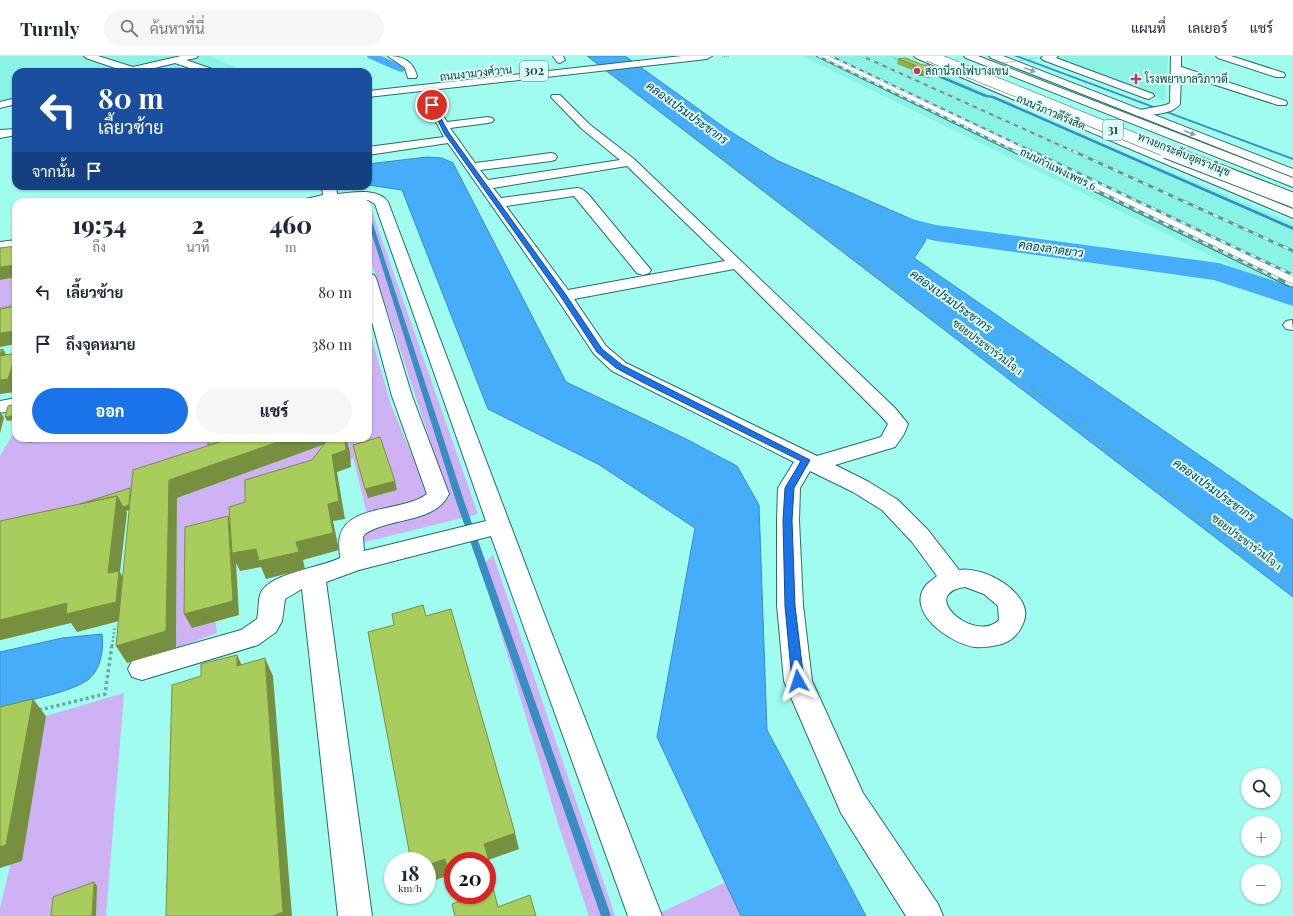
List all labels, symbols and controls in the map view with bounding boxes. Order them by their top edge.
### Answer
search box [104,10,384,46]
text: Turnly [20,15,80,41]
icon: search [118,17,140,39]
text: ค้นหาที่นี่ [150,18,204,38]
text: แผนที่ [1131,18,1166,37]
text: เลเยอร์ [1188,18,1228,37]
text: แชร์ [1250,18,1273,37]
street label: ถนนงามวงศ์วาน [439,61,513,84]
road number: 302 [520,61,548,81]
place label: สถานีรถไฟบางเขน [925,63,1008,78]
marker: สถานีรถไฟบางเขน [912,66,922,76]
one-way arrow [1025,68,1037,74]
place label: โรงพยาบาลวิภาวดี [1144,71,1228,86]
marker: โรงพยาบาลวิภาวดี [1130,73,1142,85]
water label: คลองเปรมประชากร [644,77,733,148]
text: 80 m [98,79,164,116]
icon: left [32,84,84,136]
pin [415,88,449,122]
street label: ถนนวิภาวดีรังสิต [1014,90,1088,133]
icon: arrive [421,94,443,116]
text: เลี้ยวซ้าย [98,115,164,139]
road number: 31 [1103,120,1123,140]
street label: ทางยกระดับอุตราภิมุข [1135,128,1233,181]
one-way arrow [1185,131,1197,137]
street label: ถนนกำแพงเพชร 6 [1018,144,1099,194]
icon: arrive [83,160,105,182]
text: จากนั้น [32,161,75,181]
text: 19:54 [72,208,126,240]
text: 2 [191,208,204,240]
text: 460 [269,208,312,240]
water label: คลองลาดยาว [1018,236,1085,260]
text: ถึง [92,238,106,255]
text: นาที [186,238,209,255]
text: m [285,238,296,255]
water label: คลองเปรมประชากร [908,265,997,336]
icon: left [32,281,54,303]
text: เลี้ยวซ้าย [66,282,123,302]
text: 80 m [318,282,352,302]
street label: ซอยประชาร่วมใจ 1 [950,315,1027,378]
icon: arrive [32,333,54,355]
text: ถึงจุดหมาย [66,334,136,354]
text: 380 m [311,334,352,354]
button: ออก [32,388,188,434]
button: แชร์ [196,388,352,434]
water label: คลองเปรมประชากร [1171,454,1260,525]
street label: ซอยประชาร่วมใจ 1 [1209,510,1286,573]
position arrow [777,660,819,702]
map controls [1241,768,1281,904]
button: search [1241,768,1281,808]
button: + [1241,816,1281,856]
speed limit sign: 20 [444,852,496,904]
text: 18 [401,859,419,886]
button: − [1241,864,1281,904]
text: km/h [398,881,422,895]

